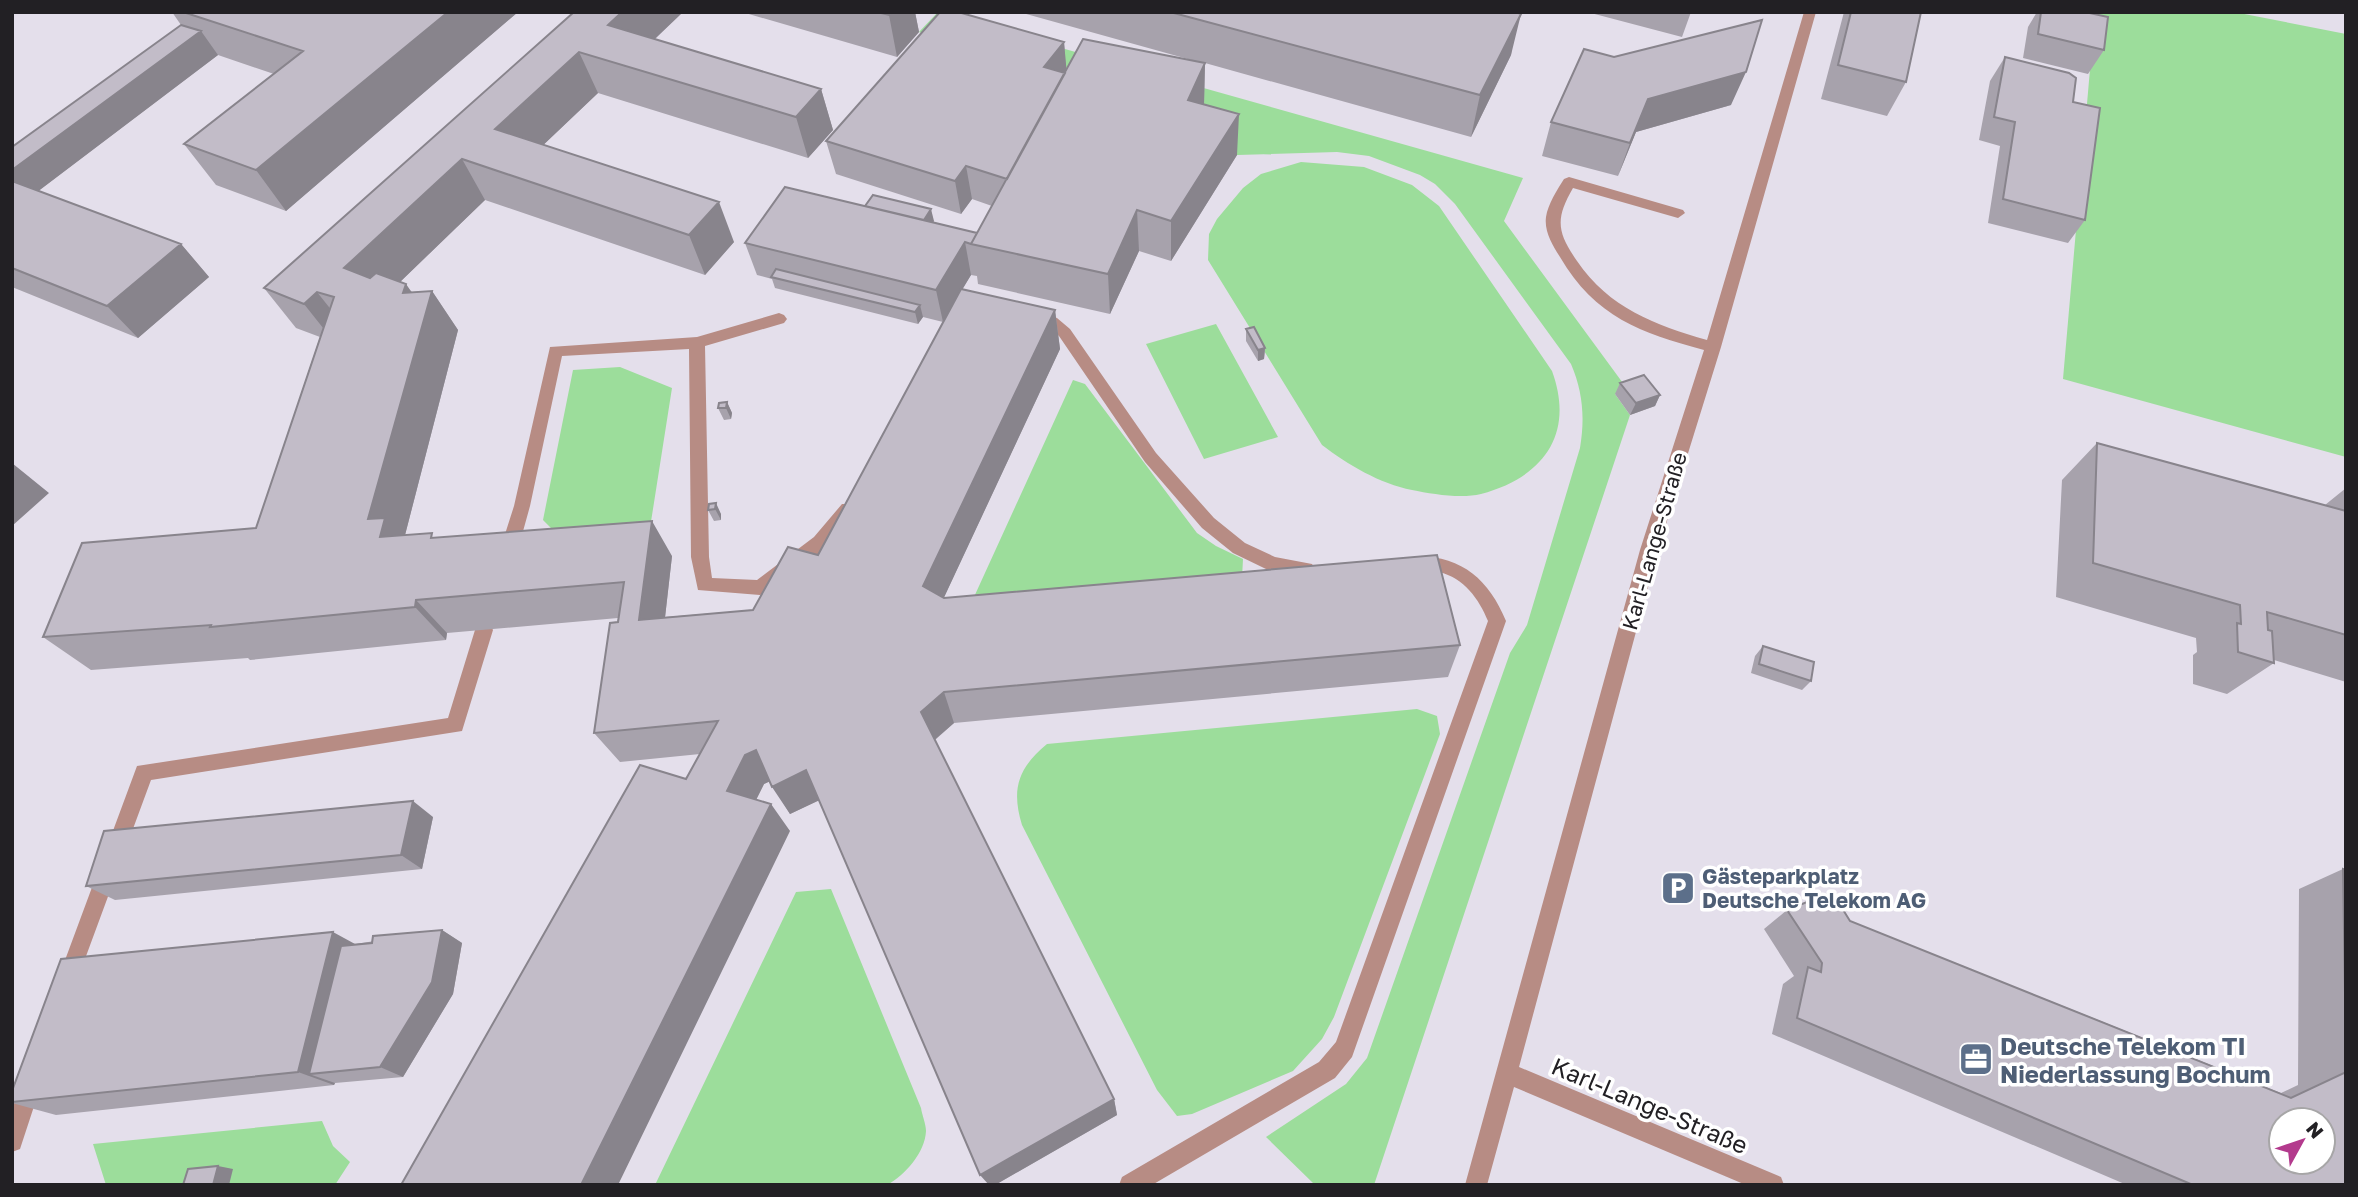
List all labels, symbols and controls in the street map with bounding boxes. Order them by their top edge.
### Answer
street label: Karl-Lange-Straße [1616,449,1692,633]
place label: Gästeparkplatz Deutsche Telekom AG [1702,863,1926,913]
parking icon: Gästeparkplatz Deutsche Telekom AG [1659,869,1697,907]
place label: Deutsche Telekom TI Niederlassung Bochum [2000,1031,2271,1088]
office icon: Deutsche Telekom TI Niederlassung Bochum [1957,1040,1995,1078]
street label: Karl-Lange-Straße [1548,1051,1752,1159]
north arrow [2267,1106,2337,1176]
text: N [2302,1117,2329,1143]

